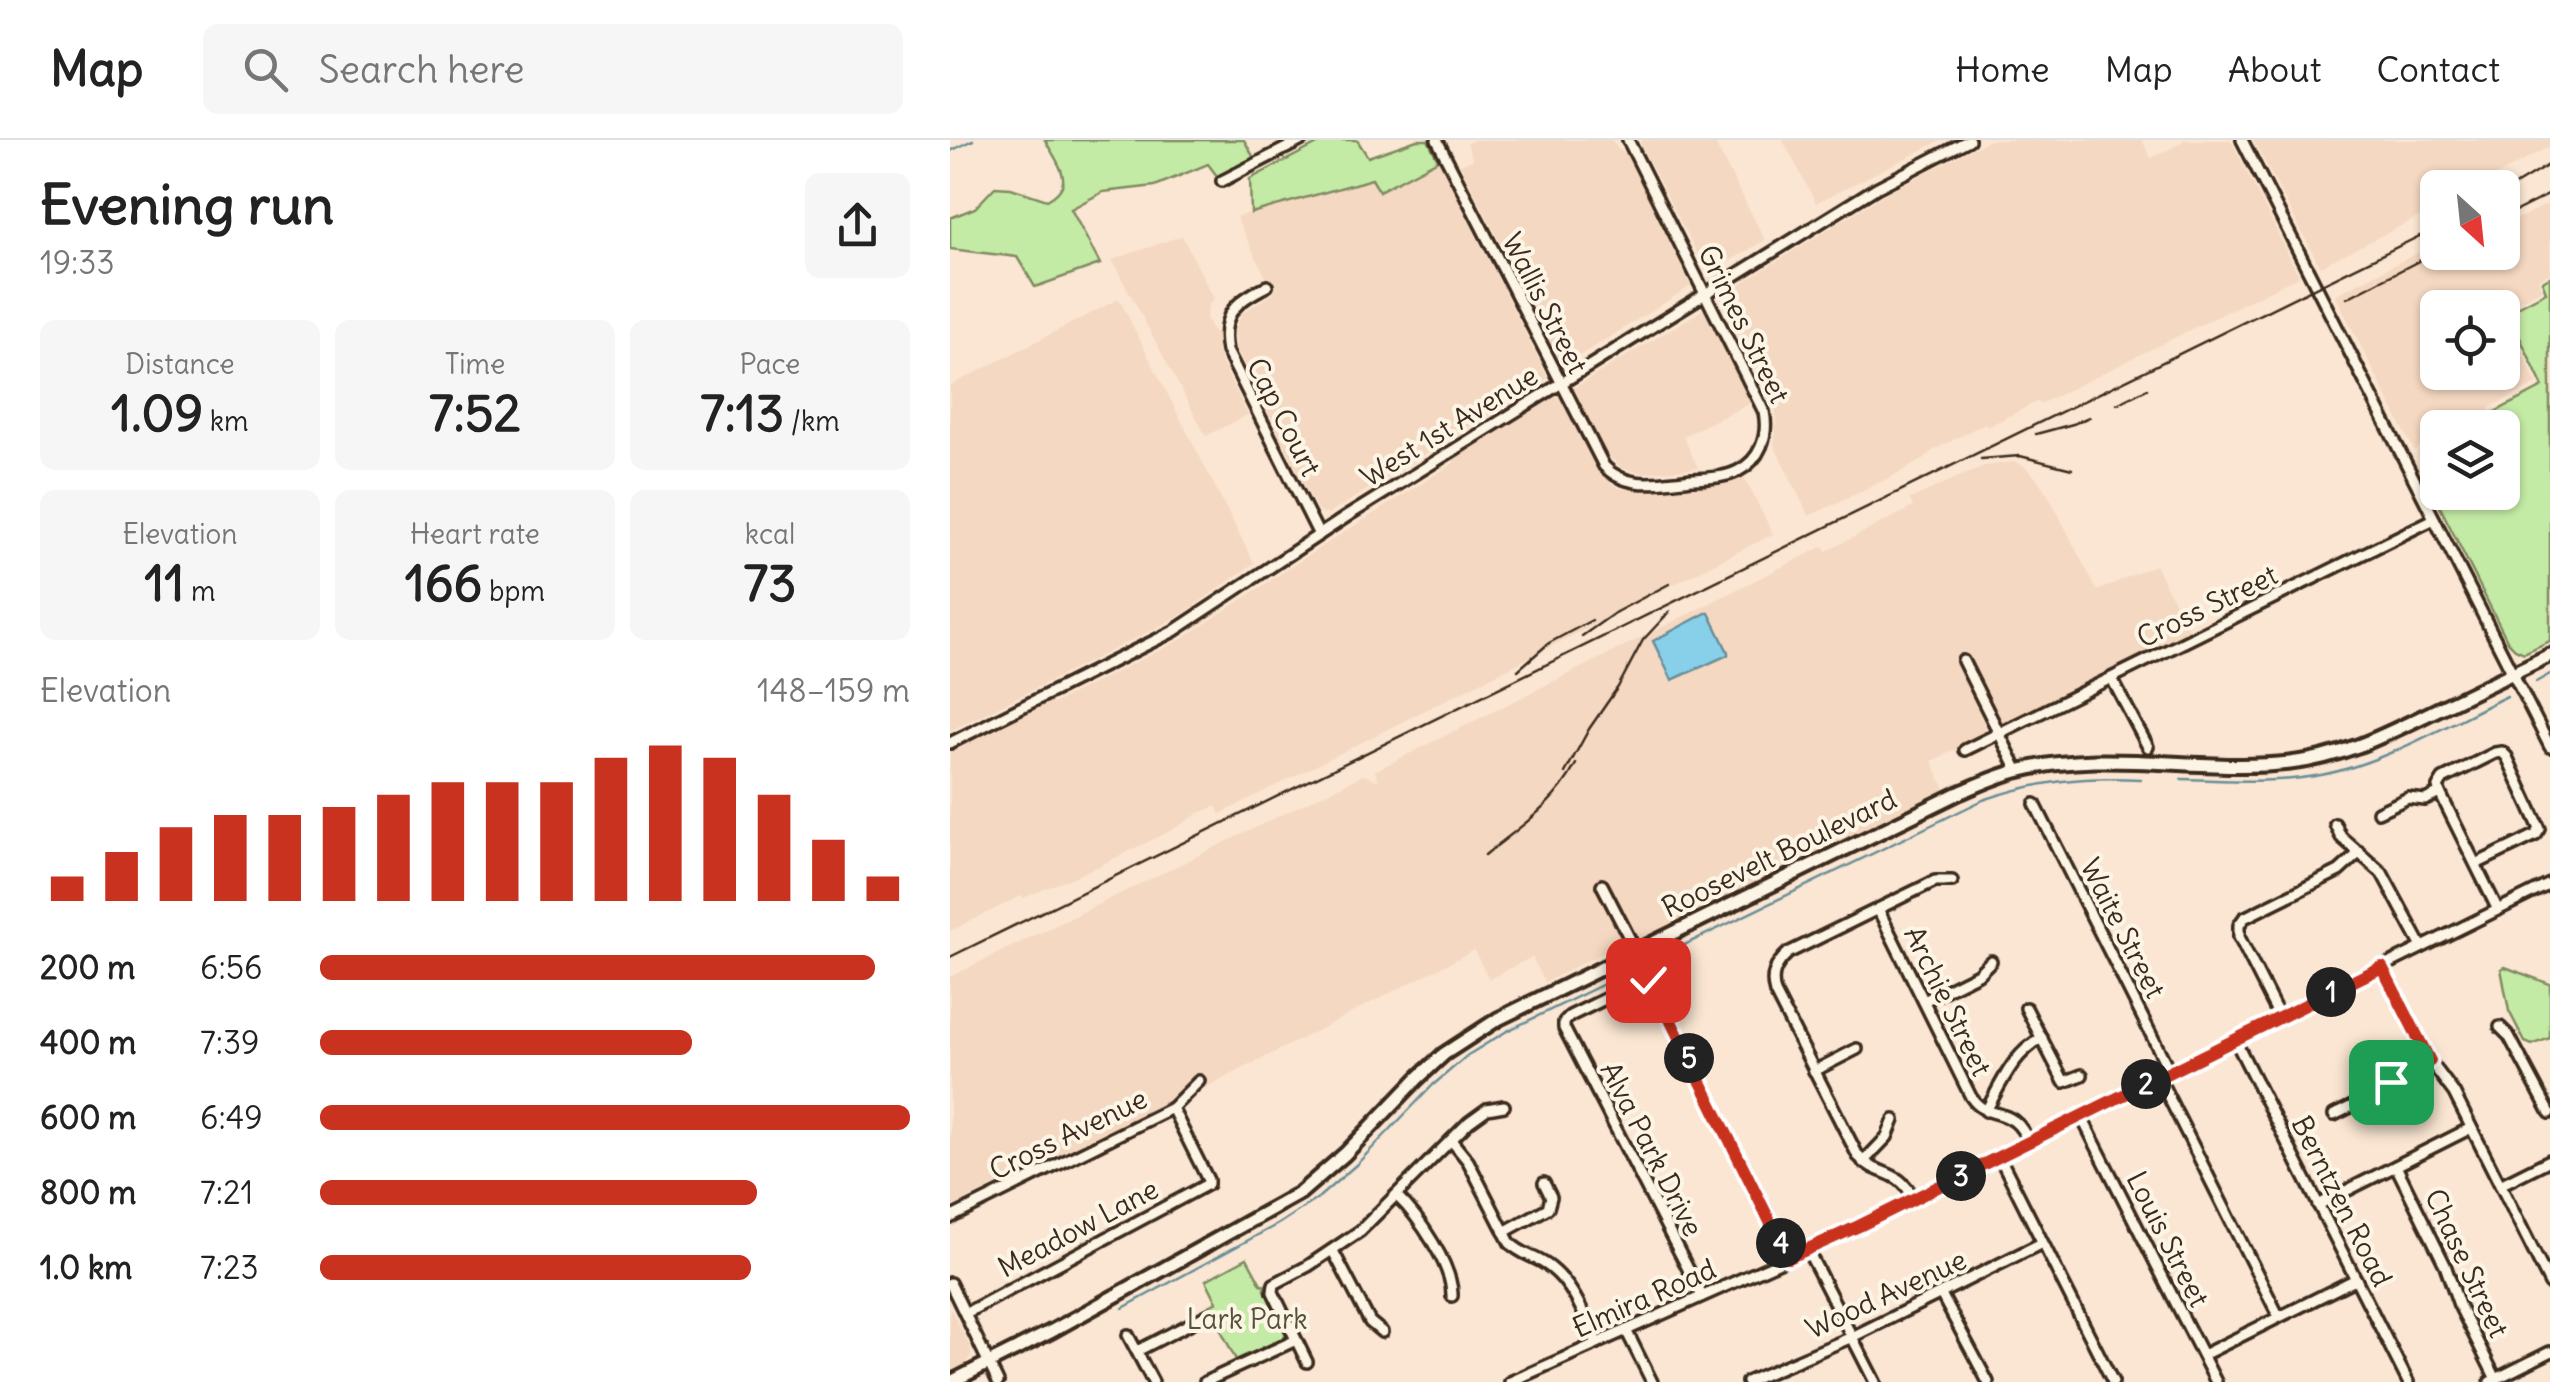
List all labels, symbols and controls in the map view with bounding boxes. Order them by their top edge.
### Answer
search box [203,24,903,114]
text: Map [50,39,143,99]
icon: search [238,42,293,97]
text: Search here [318,46,524,93]
text: Home [1955,47,2050,91]
text: Map [2105,47,2173,91]
text: About [2228,47,2321,91]
text: Contact [2376,47,2500,91]
text: Evening run [40,170,334,239]
north arrow [2420,170,2520,270]
map controls [2420,170,2520,510]
button: share [805,173,910,278]
street label: Wallis Street [1494,226,1596,380]
street label: Grimes Street [1690,239,1798,409]
text: 19:33 [40,242,115,283]
button: locate [2420,290,2520,390]
text: Distance [125,346,235,382]
text: Time [445,346,505,382]
text: Pace [740,346,800,382]
street label: Cap Court [1239,352,1329,482]
street label: West 1st Avenue [1354,357,1544,495]
text: 1.09 [111,382,203,445]
text: 7:52 [429,382,521,445]
text: 7:13 [700,382,784,445]
text: km [203,403,249,439]
text: /km [784,403,840,439]
button: layers [2420,410,2520,510]
text: Elevation [123,516,237,552]
text: Heart rate [410,516,540,552]
text: kcal [745,516,795,552]
text: 11 [145,552,184,615]
text: 166 [405,552,482,615]
text: 73 [744,552,796,615]
street label: Cross Street [2131,556,2283,656]
text: m [184,573,215,609]
text: bpm [482,573,545,609]
text: Elevation [40,670,171,711]
text: 148–159 m [757,670,910,711]
street label: Roosevelt Boulevard [1656,781,1902,925]
street label: Waite Street [2072,852,2174,1004]
street label: Archie Street [1896,920,2000,1082]
pin [1606,938,1691,1023]
text: 200 m [40,947,135,988]
text: 6:56 [200,947,263,988]
icon: check [1621,953,1676,1008]
pin: 1 [2306,967,2356,1017]
text: 1 [2325,974,2337,1010]
text: 400 m [40,1022,136,1063]
text: 7:39 [200,1022,260,1063]
pin: 5 [1664,1033,1714,1083]
text: 5 [1681,1040,1697,1076]
pin [2349,1040,2434,1125]
icon: arrive [2364,1055,2419,1110]
street label: Alva Park Drive [1593,1056,1711,1242]
pin: 2 [2121,1059,2171,1109]
text: 2 [2138,1066,2154,1102]
street label: Cross Avenue [983,1080,1153,1188]
text: 600 m [40,1097,136,1138]
text: 6:49 [200,1097,263,1138]
street label: Berntzen Road [2284,1110,2400,1292]
pin: 3 [1936,1151,1986,1201]
text: 3 [1953,1158,1969,1194]
street label: Louis Street [2119,1165,2217,1313]
street label: Meadow Lane [992,1171,1164,1285]
text: 800 m [40,1172,136,1213]
text: 7:21 [200,1172,253,1213]
street label: Chase Street [2417,1183,2517,1343]
pin: 4 [1756,1218,1806,1268]
text: 4 [1773,1225,1789,1261]
street label: Wood Avenue [1800,1241,1972,1347]
text: 1.0 km [40,1247,132,1288]
text: 7:23 [200,1247,259,1288]
street label: Elmira Road [1567,1250,1721,1346]
park label: Lark Park [1186,1301,1308,1337]

